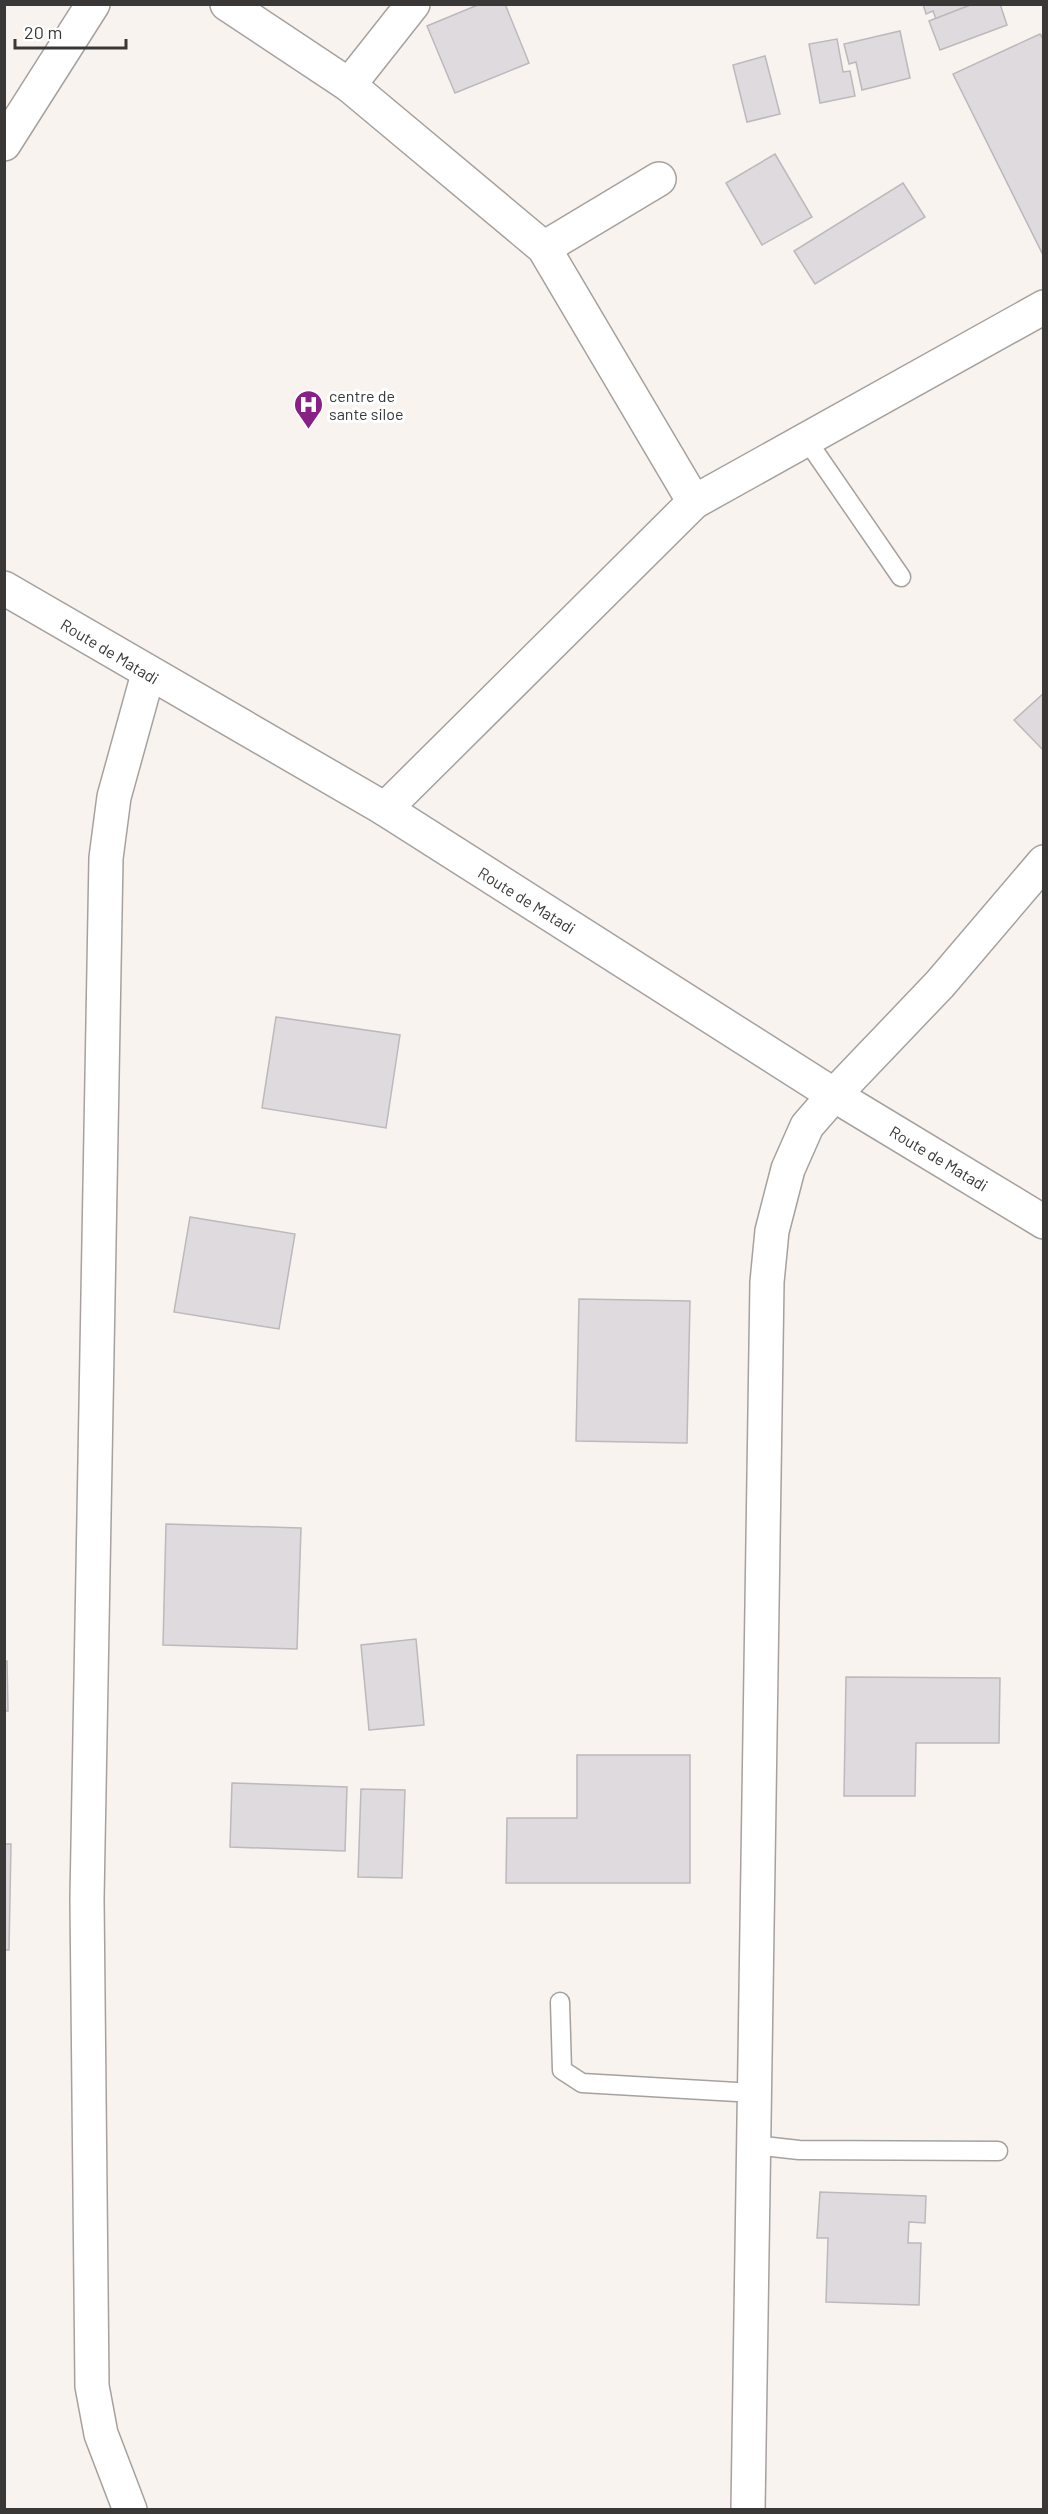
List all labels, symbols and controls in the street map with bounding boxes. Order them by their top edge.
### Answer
scale bar [15,12,126,50]
text: 20 m [24,21,62,43]
place label: centre de sante siloe [329,386,404,423]
hospital icon: centre de sante siloe [292,388,324,430]
street label: Route de Matadi [57,614,163,688]
street label: Route de Matadi [475,862,579,938]
street label: Route de Matadi [886,1121,992,1195]

